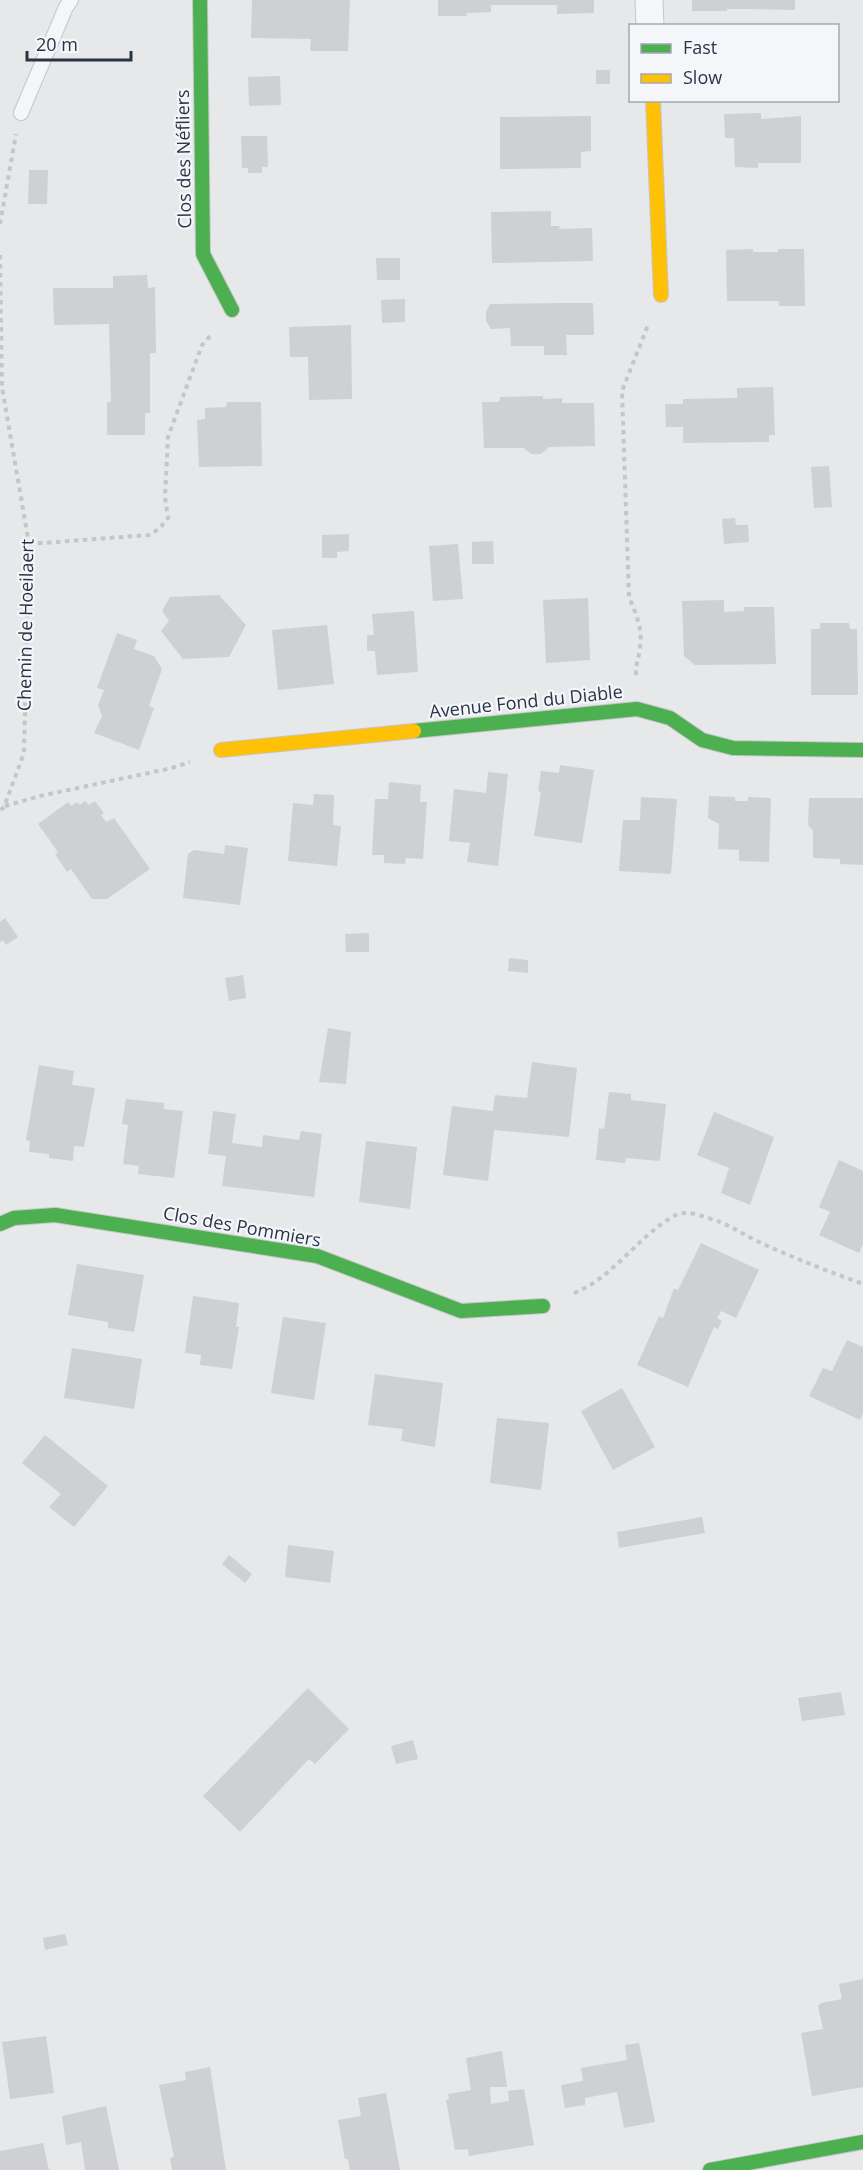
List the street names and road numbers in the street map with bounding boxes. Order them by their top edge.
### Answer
street label: Clos des Néfliers [170,89,196,229]
street label: Chemin de Hoeilaert [11,539,39,711]
street label: Avenue Fond du Diable [428,679,624,723]
street label: Clos des Pommiers [161,1200,323,1252]

